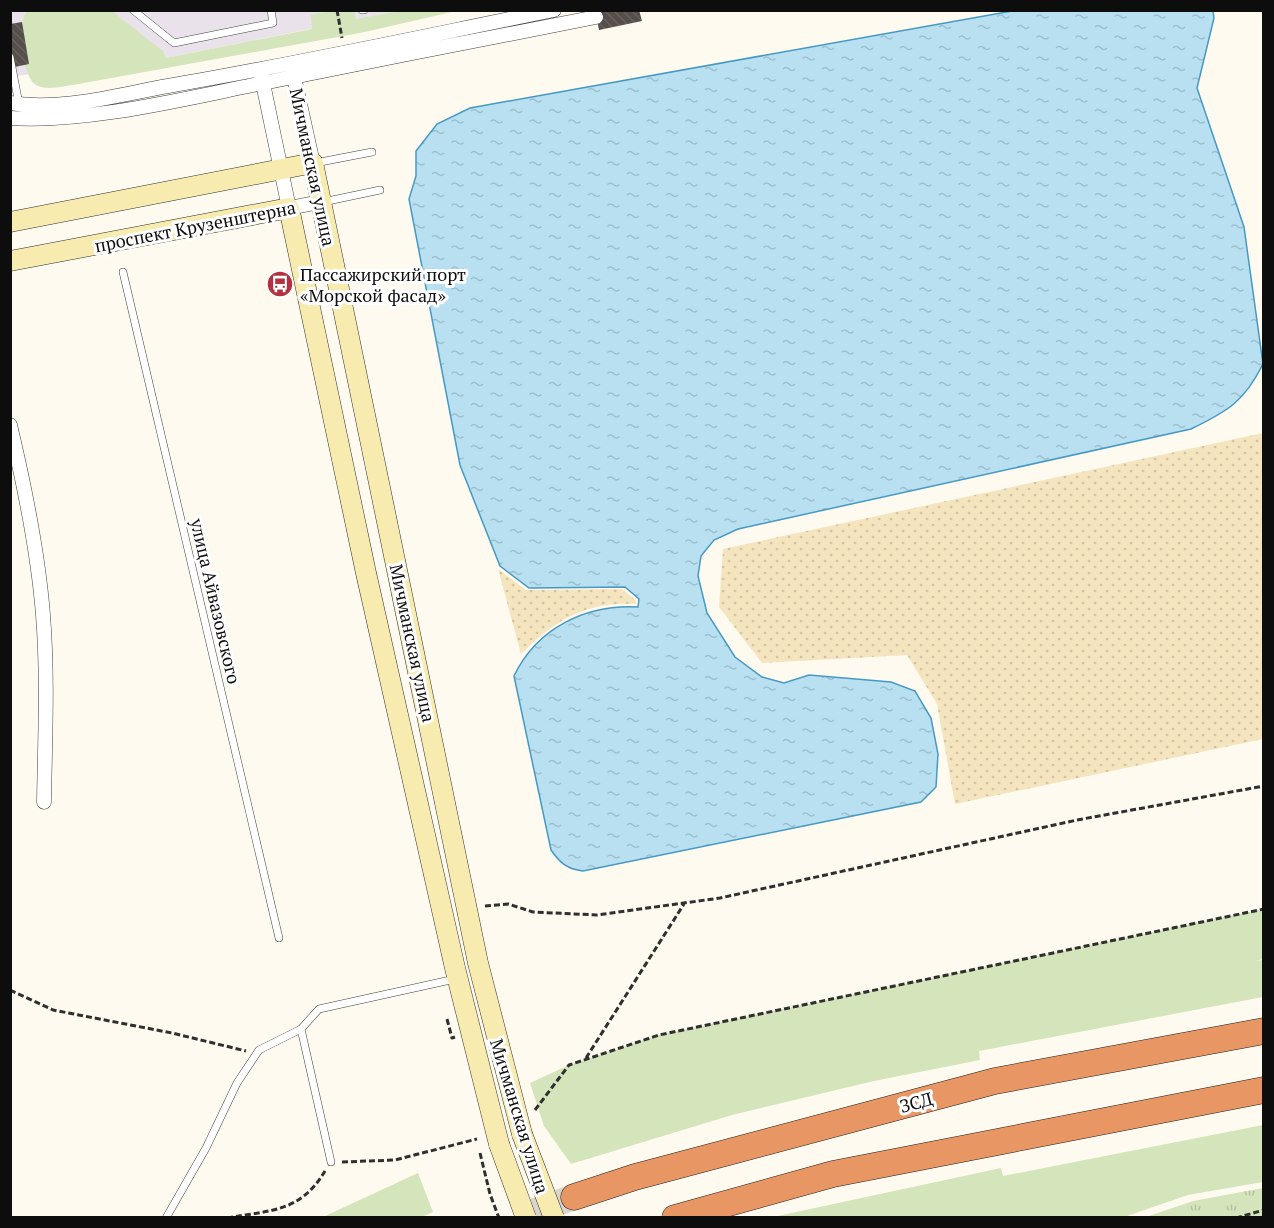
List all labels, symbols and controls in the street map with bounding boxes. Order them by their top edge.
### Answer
street label: Мичманская улица [285,86,341,248]
street label: проспект Крузенштерна [92,195,298,257]
place label: Пассажирский порт «Морской фасад» [300,262,466,307]
bus stop icon: Пассажирский порт «Морской фасад» [265,269,295,299]
street label: улица Айвазовского [185,515,247,686]
street label: Мичманская улица [385,562,441,724]
street label: Мичманская улица [485,1036,555,1196]
street label: ЗСД [897,1086,936,1118]

